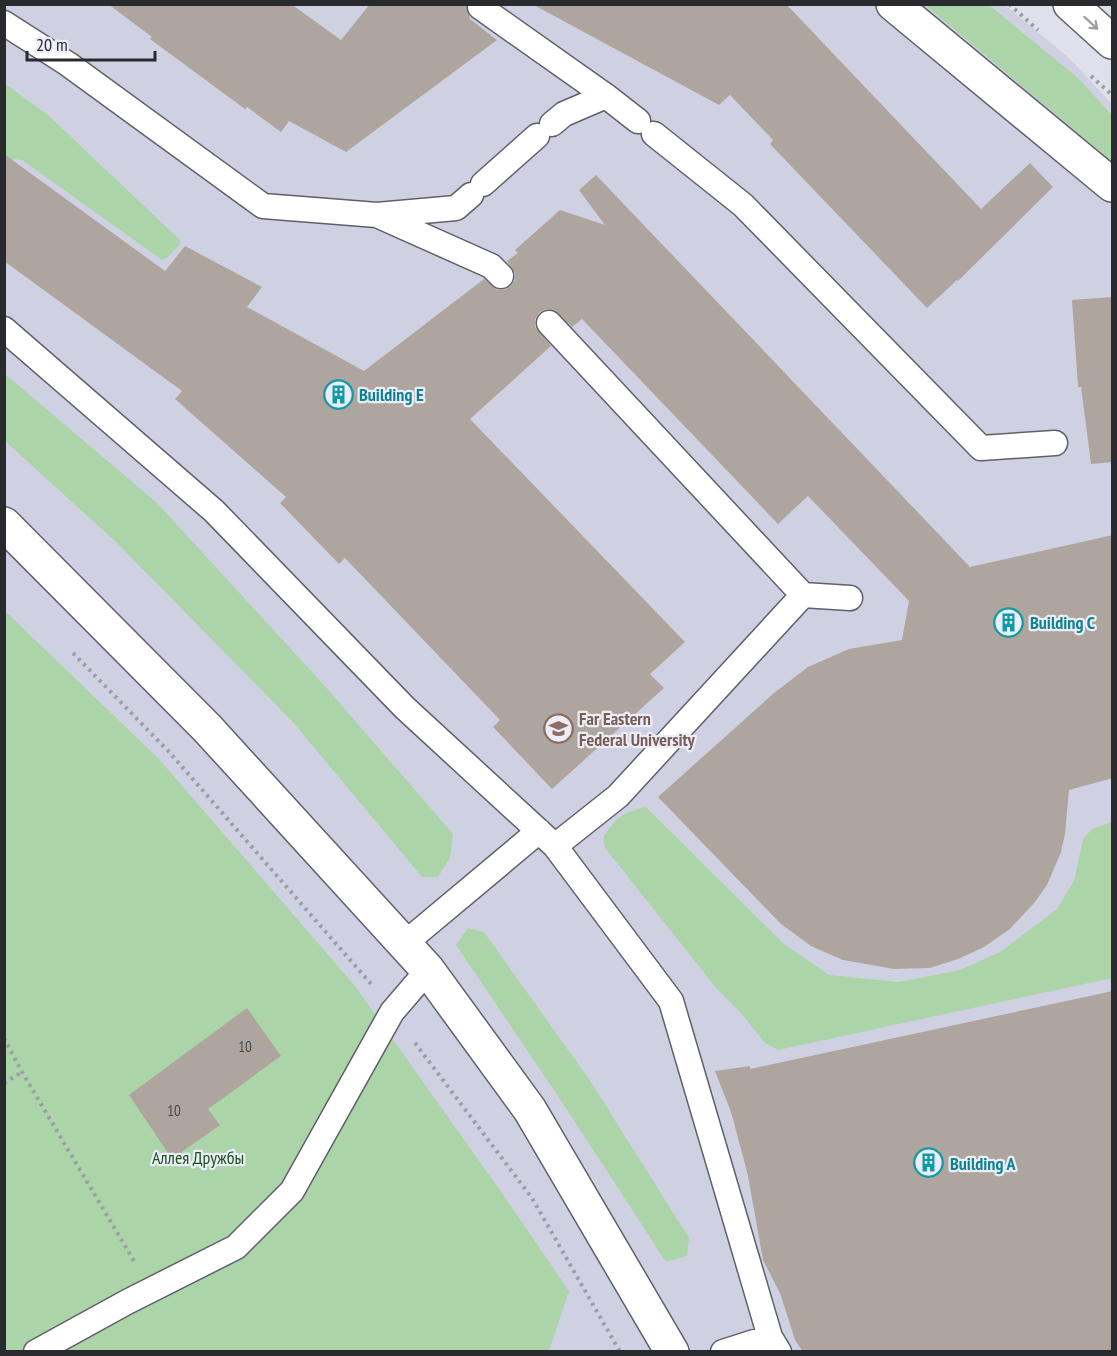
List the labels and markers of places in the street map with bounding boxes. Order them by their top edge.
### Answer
building icon: Building E [322,378,354,410]
place label: Building E [359,383,424,406]
building icon: Building C [993,606,1025,638]
place label: Building C [1030,611,1095,634]
place label: Far Eastern Federal University [579,707,695,751]
school or university icon: Far Eastern Federal University [542,712,574,744]
building icon: Building A [913,1147,945,1179]
place label: Building A [950,1152,1016,1175]

